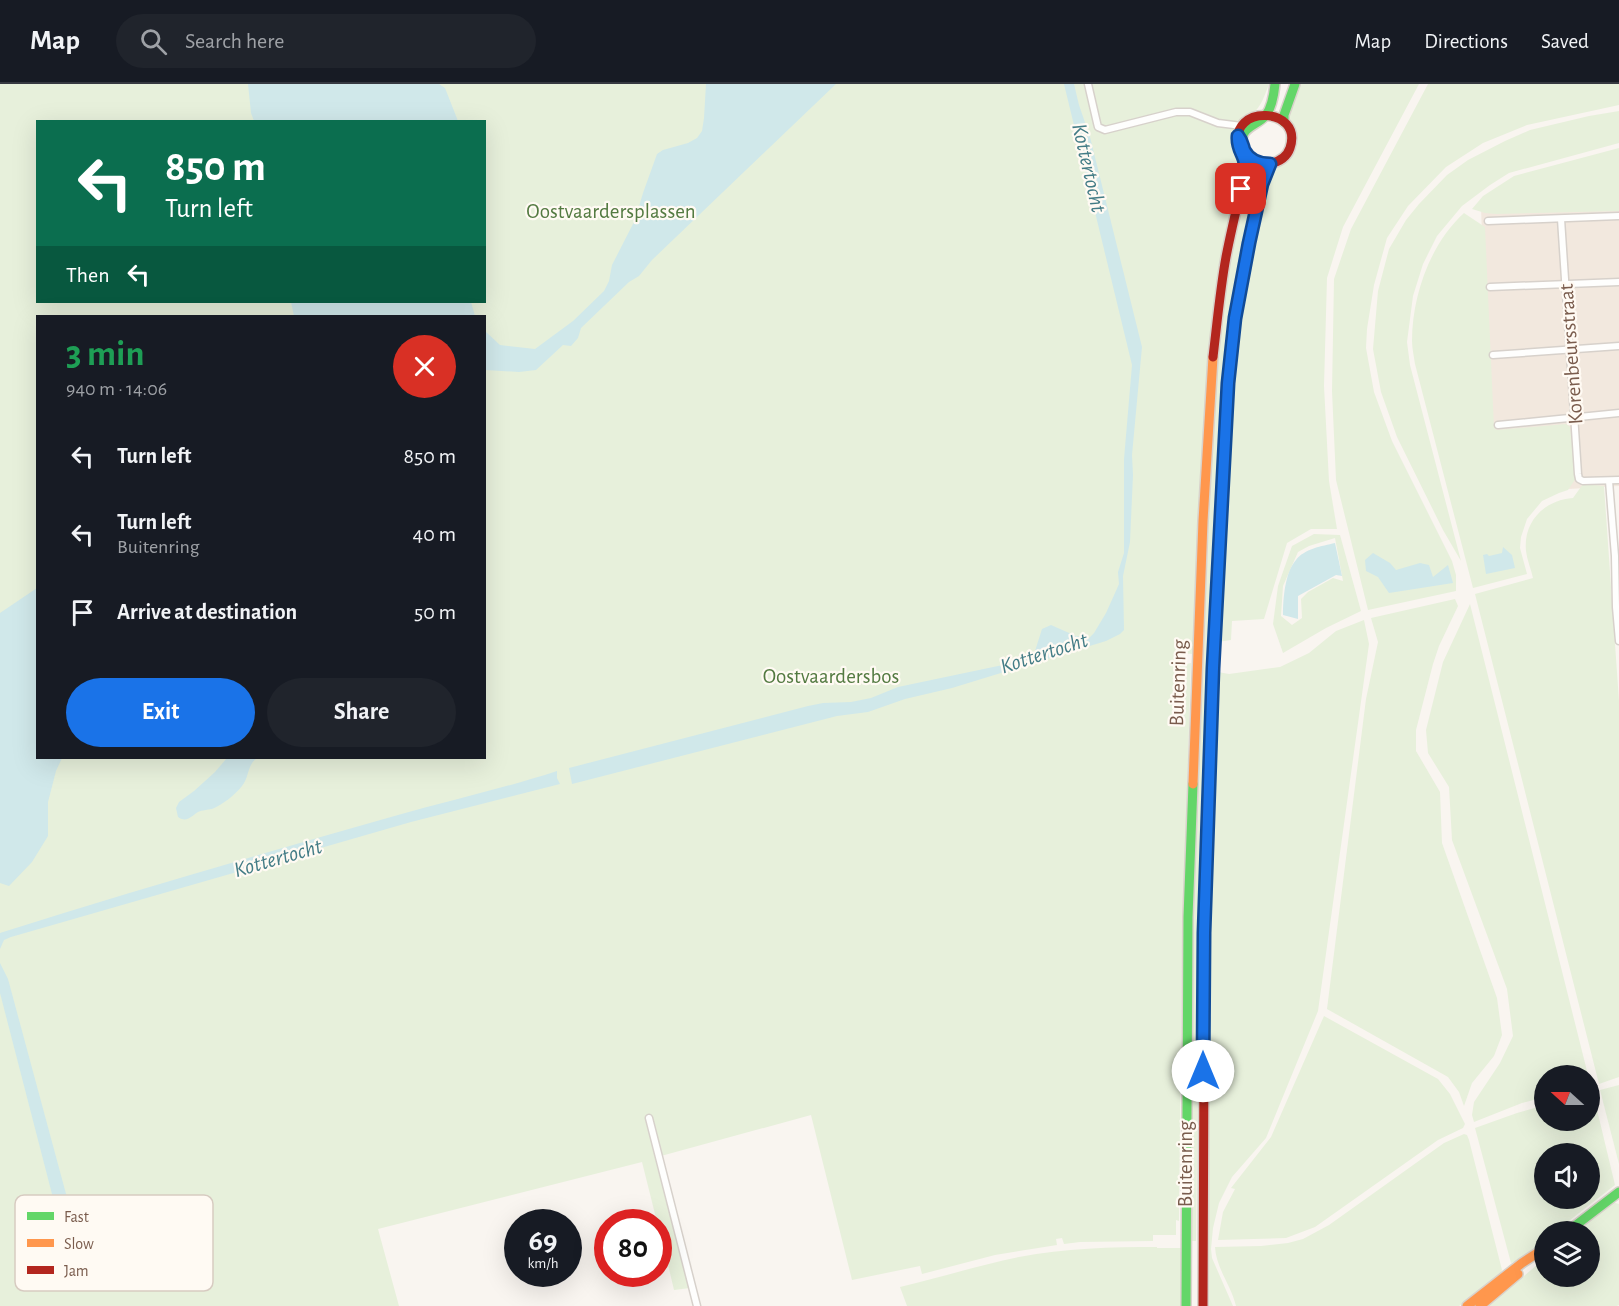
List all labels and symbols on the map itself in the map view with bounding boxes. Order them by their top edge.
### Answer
water label: Kottertocht [1068,121,1110,215]
pin [1215,163,1266,214]
park label: Oostvaardersplassen [526,201,696,222]
street label: Korenbeursstraat [1556,283,1586,425]
water label: Kottertocht [997,628,1091,677]
street label: Buitenring [1166,639,1190,727]
park label: Oostvaardersbos [763,666,899,687]
water label: Kottertocht [231,835,325,881]
position arrow [1171,1039,1235,1103]
north arrow [1534,1065,1600,1131]
street label: Buitenring [1175,1120,1196,1207]
legend [15,1195,213,1291]
text: Fast [64,1209,89,1225]
speed limit sign: 80 [594,1209,672,1287]
text: Slow [64,1236,94,1252]
text: Jam [64,1263,89,1279]

